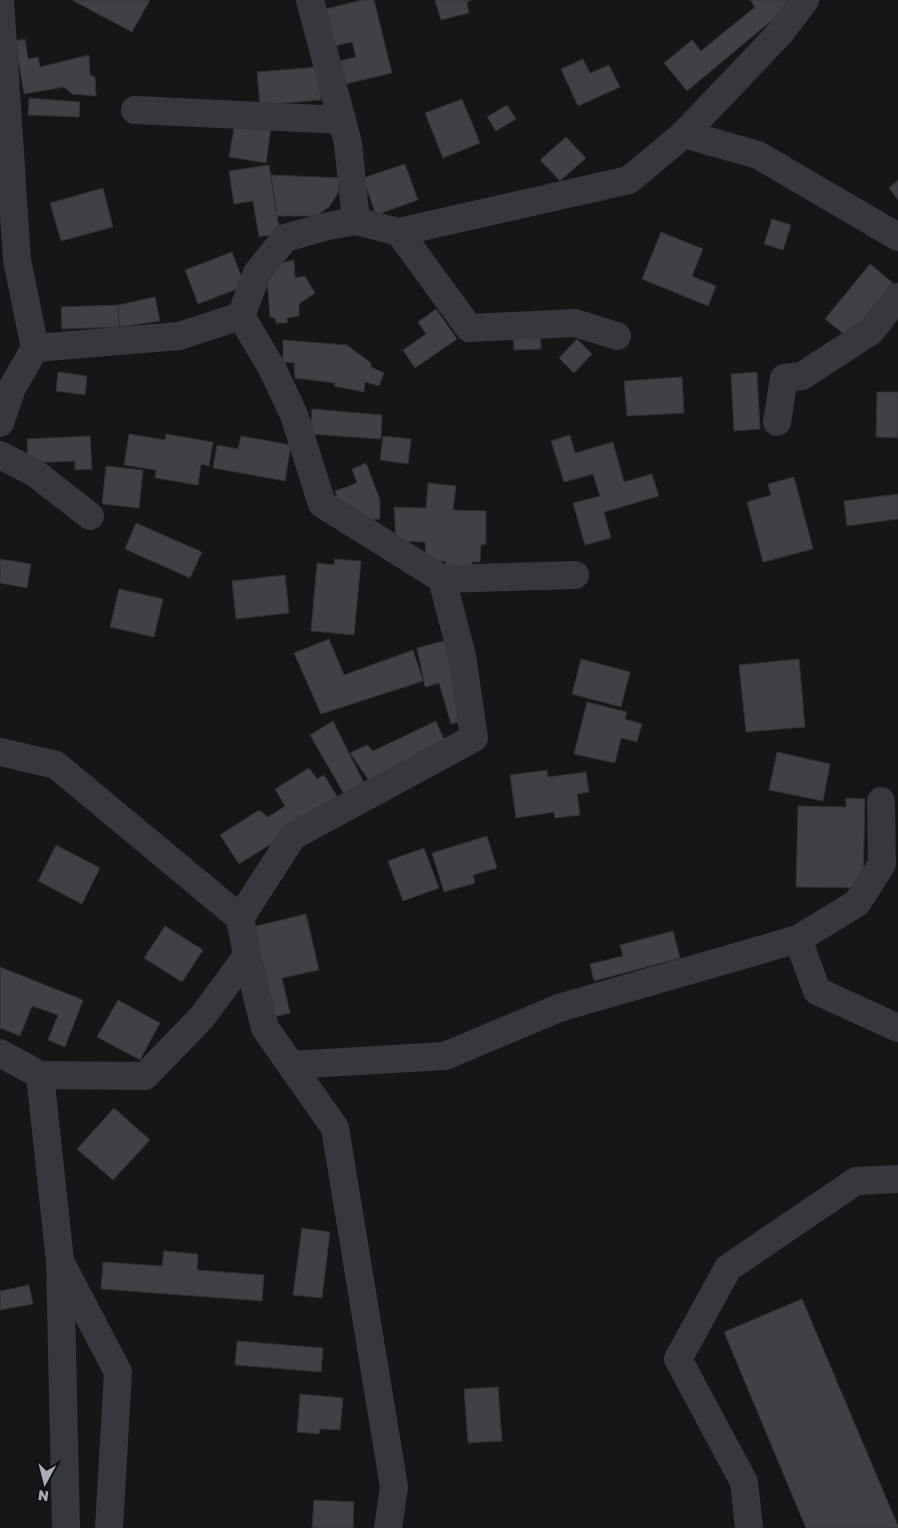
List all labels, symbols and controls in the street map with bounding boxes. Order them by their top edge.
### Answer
north arrow [20,1458,70,1508]
text: N [37,1487,50,1505]

